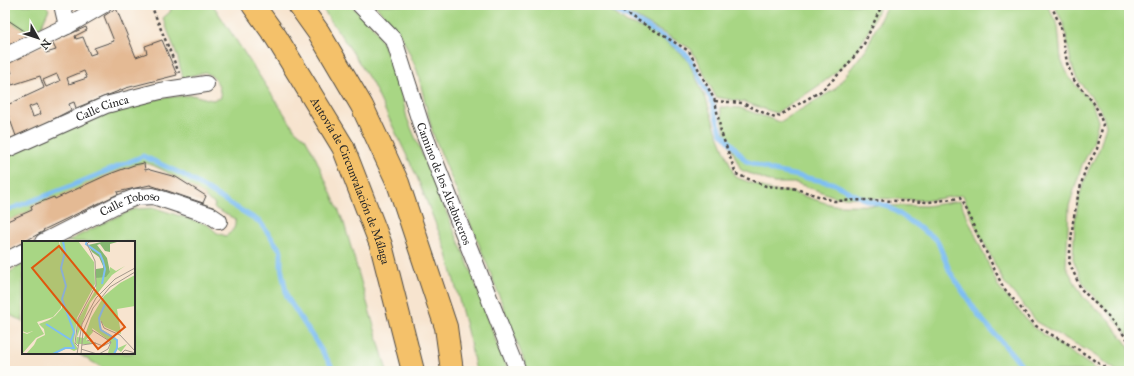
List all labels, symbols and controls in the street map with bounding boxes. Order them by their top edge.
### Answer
north arrow [18,18,58,58]
text: N [37,36,53,52]
street label: Calle Cinca [74,92,131,125]
street label: Autovía de Circunvalación de Málaga [307,94,393,266]
street label: Camino de los Alcabuceros [414,121,474,247]
street label: Calle Toboso [97,189,162,219]
inset map [22,241,135,354]

